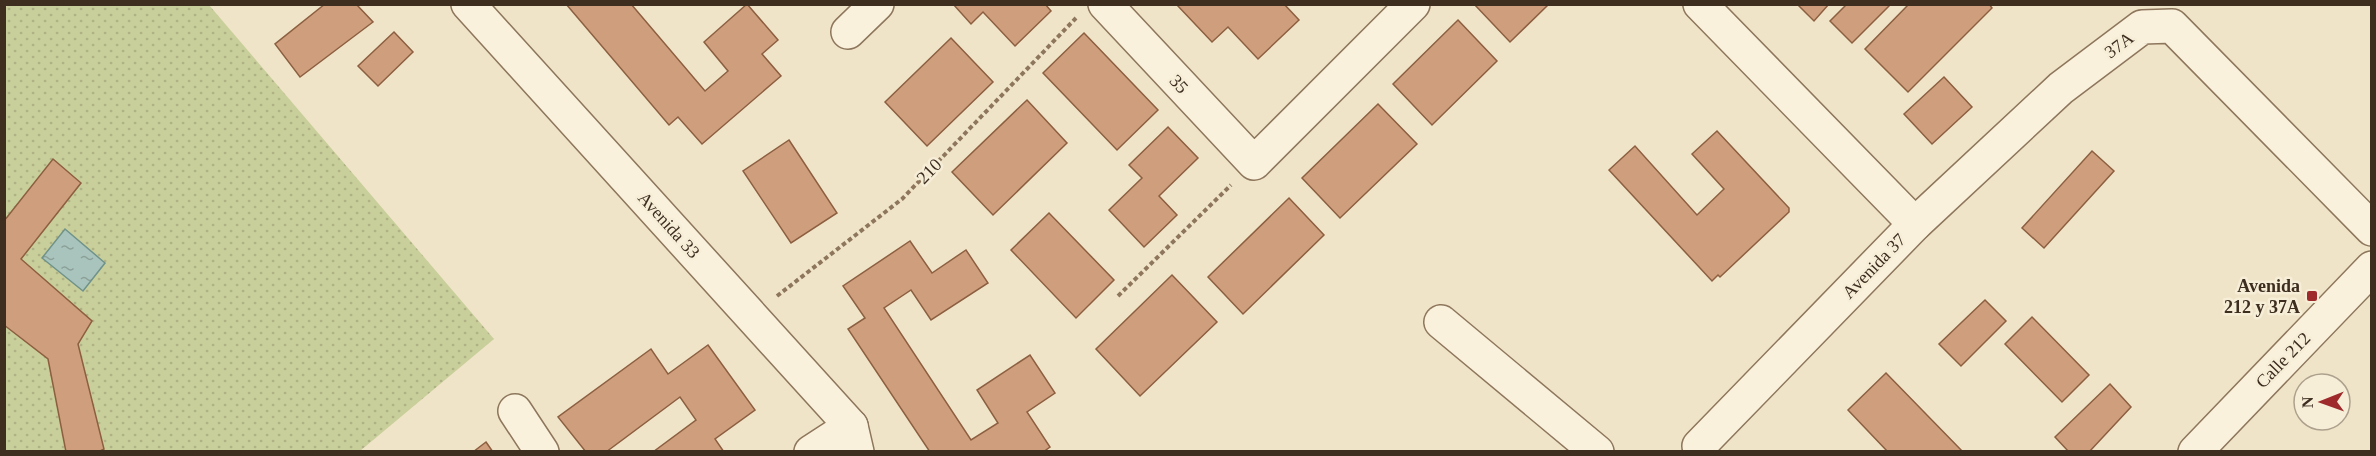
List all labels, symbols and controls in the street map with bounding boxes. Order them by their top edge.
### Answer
street label: 37A [2101,28,2137,62]
street label: 35 [1166,71,1192,97]
street label: 210 [912,154,946,188]
street label: Avenida 33 [634,188,704,262]
street label: Avenida 37 [1838,230,1910,302]
place label: Avenida 212 y 37A [2224,276,2300,317]
marker: Avenida 212 y 37A [2305,289,2319,303]
street label: Calle 212 [2252,328,2314,392]
north arrow [2292,372,2352,432]
text: N [2299,396,2316,408]

